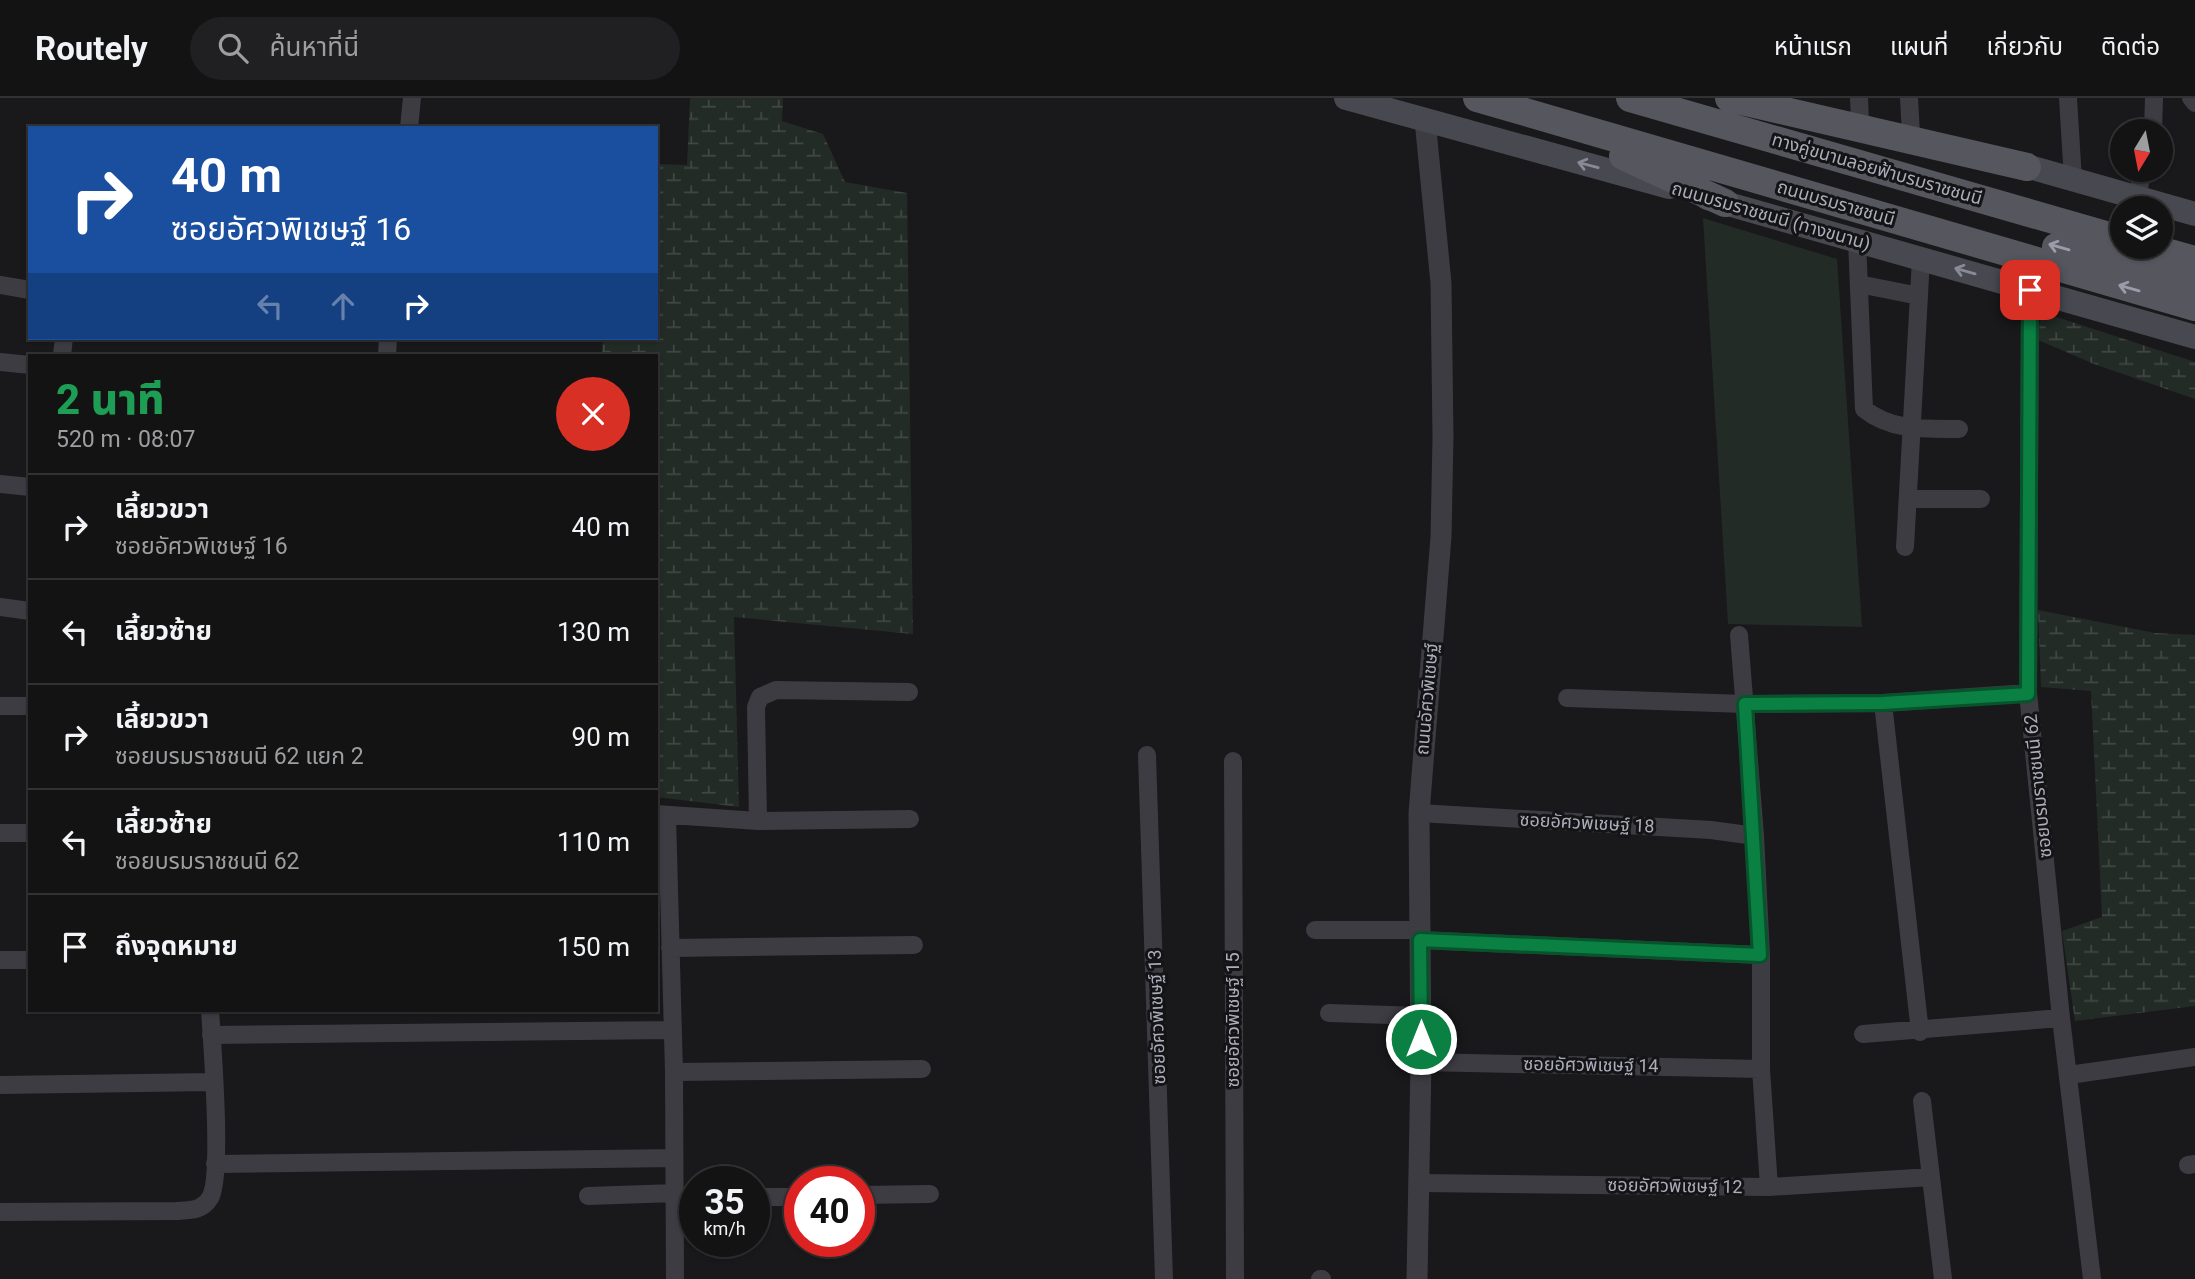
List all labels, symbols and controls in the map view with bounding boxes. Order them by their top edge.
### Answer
search box [190,17,680,80]
text: Routely [35,29,148,68]
icon: search [214,29,252,67]
text: ค้นหาที่นี่ [270,32,359,62]
text: หน้าแรก [1774,33,1852,61]
text: แผนที่ [1890,33,1948,61]
text: เกี่ยวกับ [1986,33,2063,61]
text: ติดต่อ [2101,33,2160,61]
north arrow [2110,119,2174,182]
map controls [2110,119,2173,259]
street label: ทางคู่ขนานลอยฟ้าบรมราชชนนี [1769,128,1985,211]
text: 40 m [171,147,282,204]
icon: right [56,154,147,245]
one-way arrow [1578,158,1600,171]
street label: ถนนบรมราชชนนี [1775,176,1897,229]
street label: ถนนบรมราชชนนี (ทางขนาน) [1669,177,1873,255]
button: layers [2110,196,2173,259]
text: ซอยอัศวพิเชษฐ์ 16 [171,210,411,248]
one-way arrow [2048,240,2070,253]
pin [2000,260,2060,320]
one-way arrow [1954,264,1976,277]
icon: arrive [2011,271,2049,309]
one-way arrow [2119,281,2141,294]
icon: left [251,287,289,325]
icon: ahead [324,287,362,325]
icon: right [397,287,435,325]
text: 2 นาที [56,375,164,424]
button: close [556,377,630,451]
text: 520 m · 08:07 [56,426,195,453]
text: เลี้ยวขวา [115,494,209,524]
icon: right [56,508,94,546]
text: 40 m [572,512,630,542]
text: ซอยอัศวพิเชษฐ์ 16 [115,533,288,560]
icon: left [56,613,94,651]
text: เลี้ยวซ้าย [115,616,212,646]
text: 130 m [557,617,630,647]
street label: ถนนอัศวพิเชษฐ์ [1411,642,1442,756]
text: เลี้ยวขวา [115,704,209,734]
street label: ซอยบรมราชชนนี 62 [2020,713,2055,859]
icon: right [56,718,94,756]
text: 90 m [572,722,630,752]
text: ซอยบรมราชชนนี 62 แยก 2 [115,743,364,770]
street label: ซอยอัศวพิเชษฐ์ 18 [1519,808,1655,837]
text: เลี้ยวซ้าย [115,809,212,839]
icon: left [56,823,94,861]
text: 110 m [557,827,630,857]
text: ซอยบรมราชชนนี 62 [115,848,300,875]
icon: arrive [56,928,94,966]
text: ถึงจุดหมาย [115,931,238,961]
text: 150 m [557,932,630,962]
street label: ซอยอัศวพิเชษฐ์ 13 [1144,949,1169,1085]
street label: ซอยอัศวพิเชษฐ์ 15 [1222,952,1243,1088]
position arrow [1384,1002,1458,1076]
street label: ซอยอัศวพิเชษฐ์ 14 [1523,1053,1659,1076]
speed limit sign: 40 [784,1166,875,1257]
street label: ซอยอัศวพิเชษฐ์ 12 [1607,1174,1743,1197]
text: 35 [704,1182,745,1223]
text: km/h [703,1218,746,1239]

